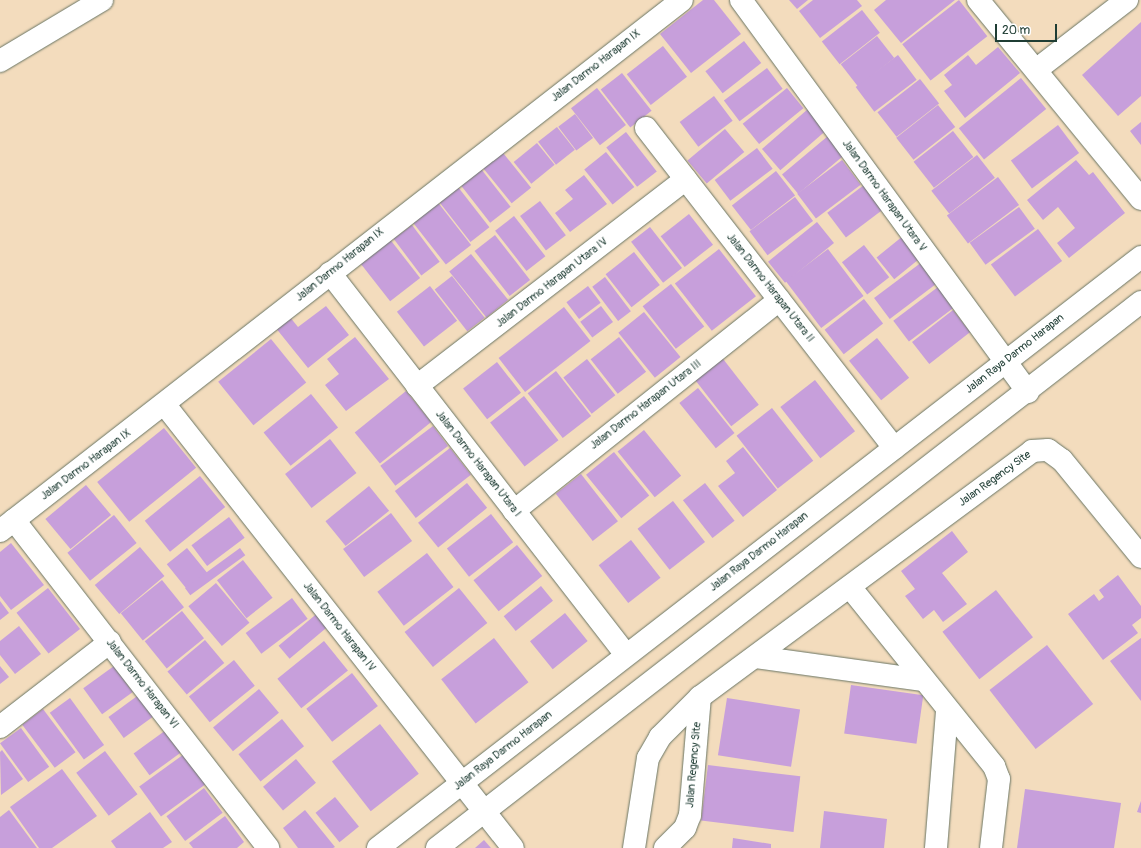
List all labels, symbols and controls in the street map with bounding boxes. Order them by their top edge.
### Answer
scale bar [997,16,1059,42]
text: 20 m [1002,23,1030,38]
street label: Jalan Darmo Harapan IX [549,27,643,105]
street label: Jalan Darmo Harapan Utara V [839,138,929,254]
street label: Jalan Darmo Harapan IX [293,225,387,305]
street label: Jalan Darmo Harapan Utara II [723,231,817,345]
street label: Jalan Darmo Harapan Utara IV [494,235,610,331]
street label: Jalan Raya Darmo Harapan [963,311,1067,397]
street label: Jalan Darmo Harapan Utara III [588,357,704,453]
street label: Jalan Darmo Harapan Utara I [432,408,524,520]
street label: Jalan Darmo Harapan IX [38,427,134,503]
street label: Jalan Regency Site [956,448,1034,510]
street label: Jalan Raya Darmo Harapan [707,509,811,595]
street label: Jalan Darmo Harapan IV [300,580,378,674]
street label: Jalan Darmo Harapan VI [103,637,181,731]
street label: Jalan Raya Darmo Harapan [451,708,555,794]
street label: Jalan Regency Site [684,722,704,808]

